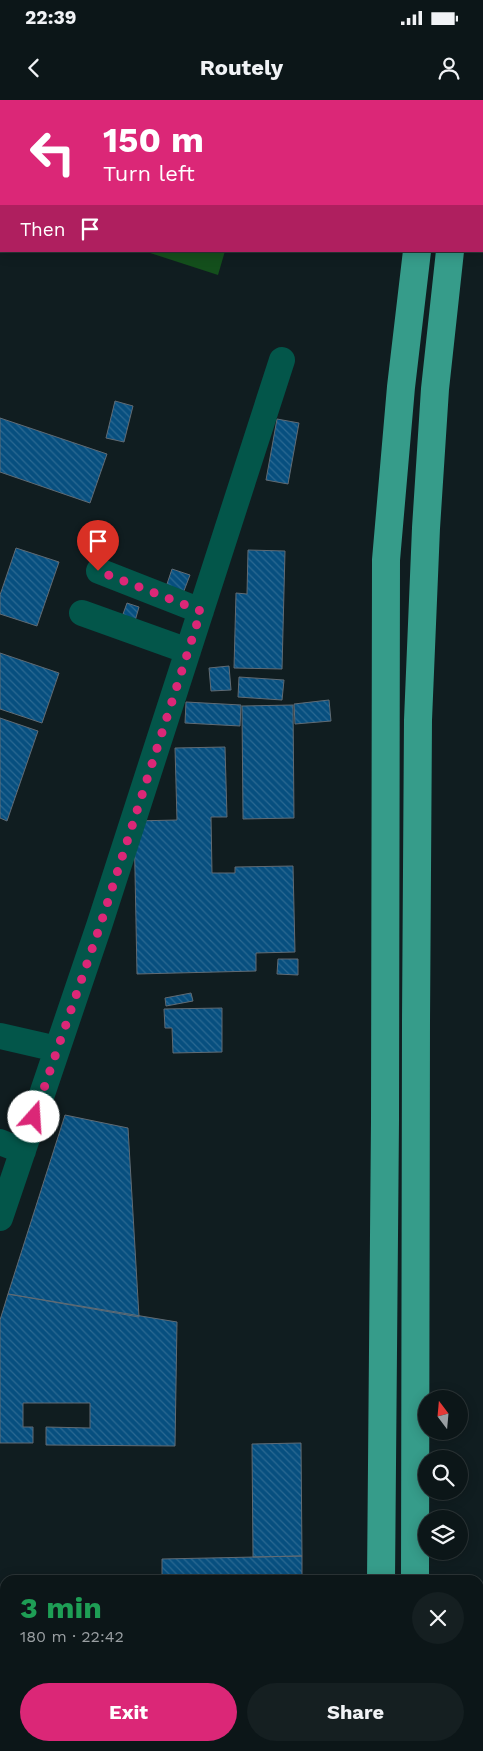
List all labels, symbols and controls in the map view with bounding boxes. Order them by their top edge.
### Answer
text: 22:39 [25,6,76,29]
icon: back [20,54,48,82]
icon: person [435,54,463,82]
text: Routely [200,55,283,80]
text: 150 m [103,119,204,161]
icon: left [20,120,85,185]
text: Turn left [103,161,195,186]
icon: arrive [76,215,104,243]
text: Then [20,218,66,241]
pin [77,520,119,571]
icon: arrive [84,527,112,555]
position arrow [7,1090,59,1142]
north arrow [418,1390,468,1440]
map controls [418,1390,468,1560]
button: search [418,1450,468,1500]
button: layers [418,1510,468,1560]
text: 3 min [20,1590,102,1625]
button: close [412,1592,464,1644]
text: 180 m · 22:42 [20,1627,124,1646]
button: Exit [20,1683,237,1741]
button: Share [247,1683,464,1741]

